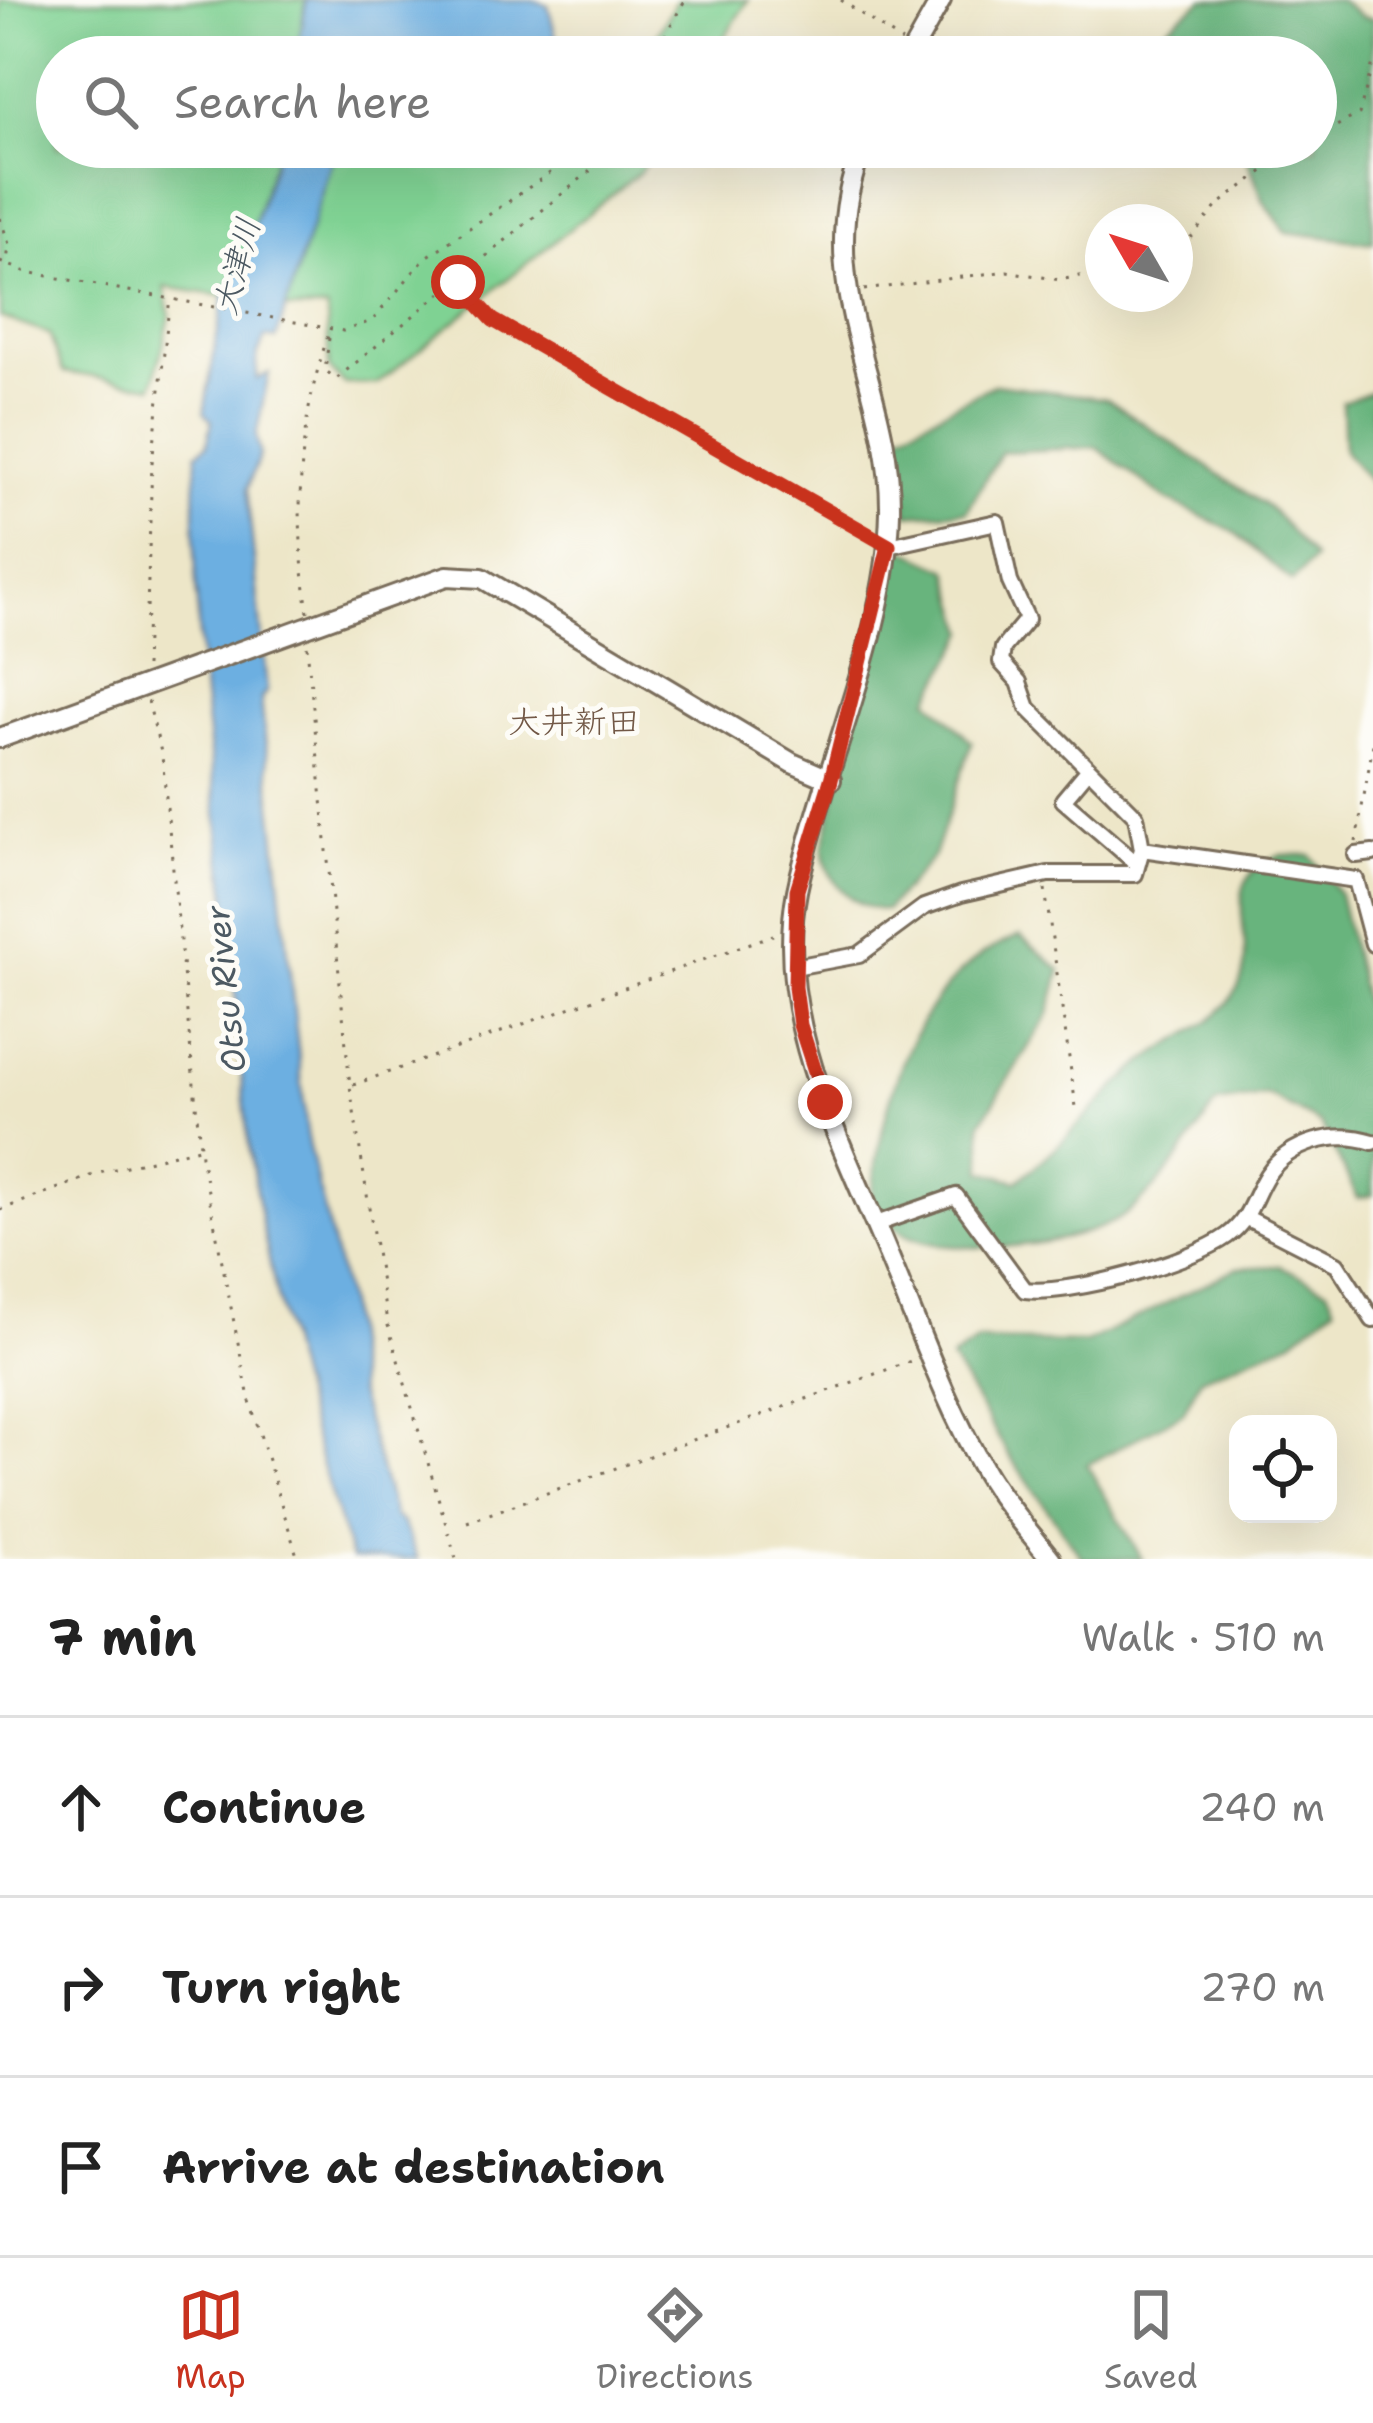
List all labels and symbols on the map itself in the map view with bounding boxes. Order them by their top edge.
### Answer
north arrow [1085,204,1193,312]
water label: 大津川 [202,212,271,320]
route start [431,255,485,309]
district label: 大井新田 [508,699,640,744]
water label: Otsu River [194,903,257,1075]
route end [798,1075,852,1129]

